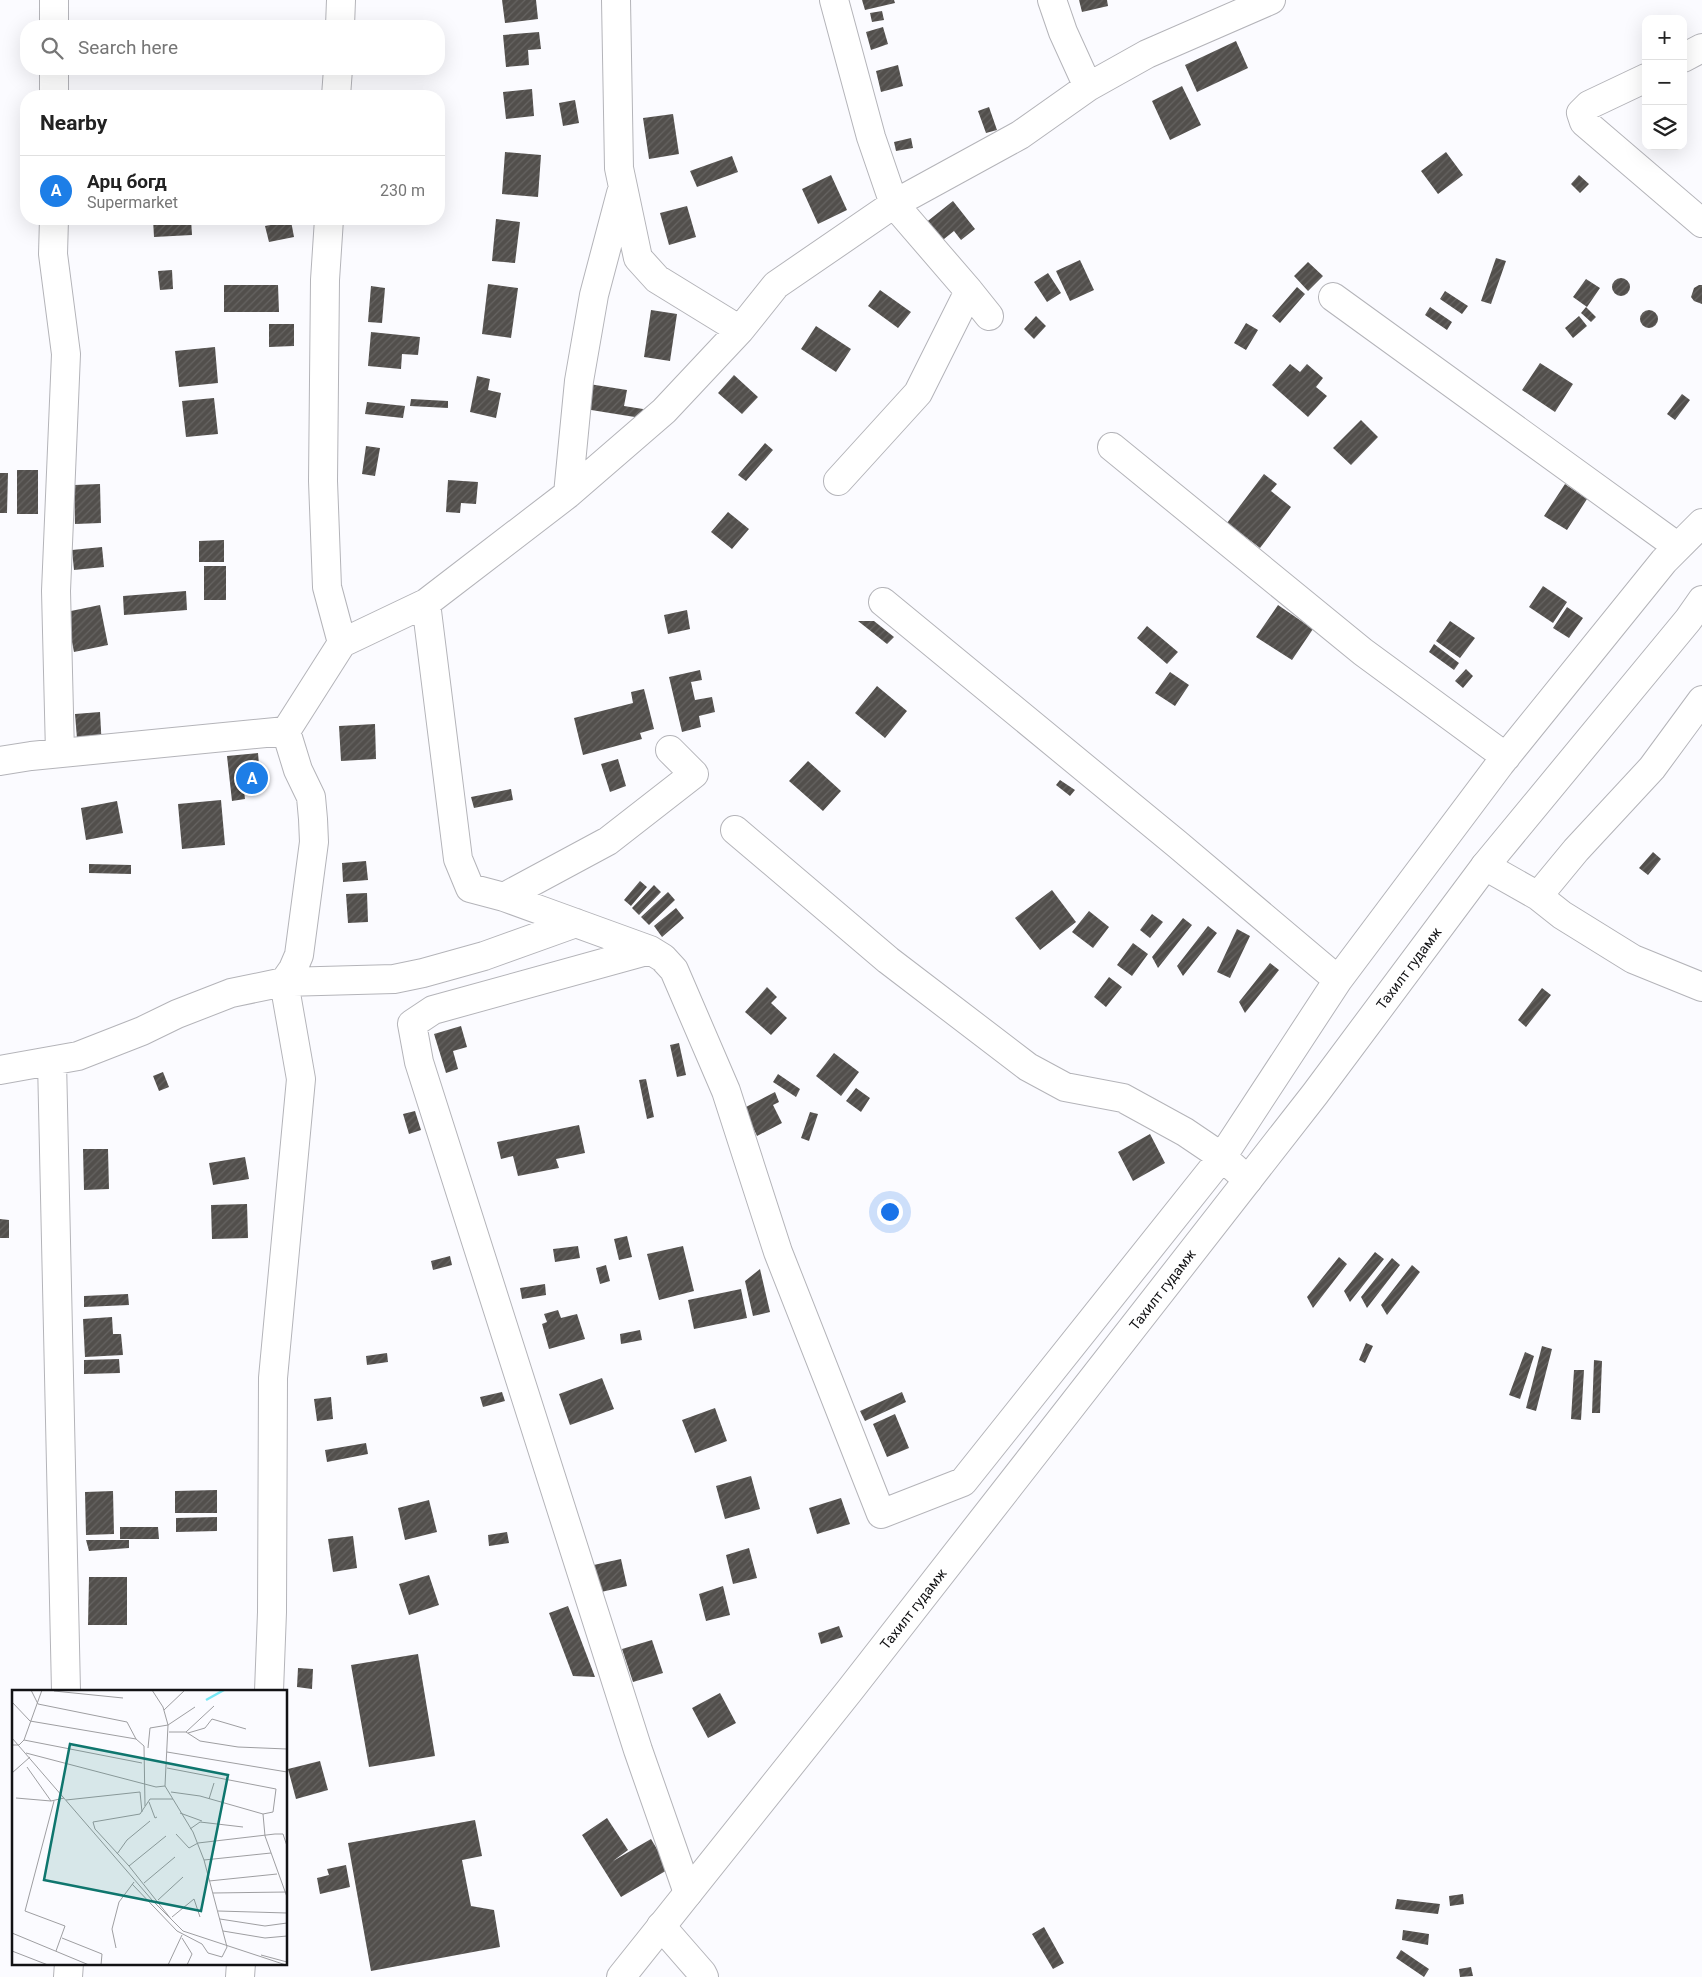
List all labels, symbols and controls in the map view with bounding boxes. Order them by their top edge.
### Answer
map controls [1642,15,1687,150]
button: + [1642,15,1687,60]
search box [20,20,445,75]
icon: search [38,34,66,62]
text: Search here [78,36,178,59]
button: − [1642,60,1687,105]
button: layers [1642,105,1687,150]
text: Nearby [40,111,107,135]
text: Арц богд [87,170,167,193]
text: A [51,181,61,200]
text: 230 m [380,181,425,200]
text: Supermarket [87,193,178,212]
pin: A [236,759,268,797]
street label: Тахилт гудамж [1373,924,1445,1012]
your location [877,1199,903,1225]
street label: Тахилт гудамж [1126,1246,1199,1333]
street label: Тахилт гудамж [877,1565,950,1652]
inset map [12,1690,288,1964]

